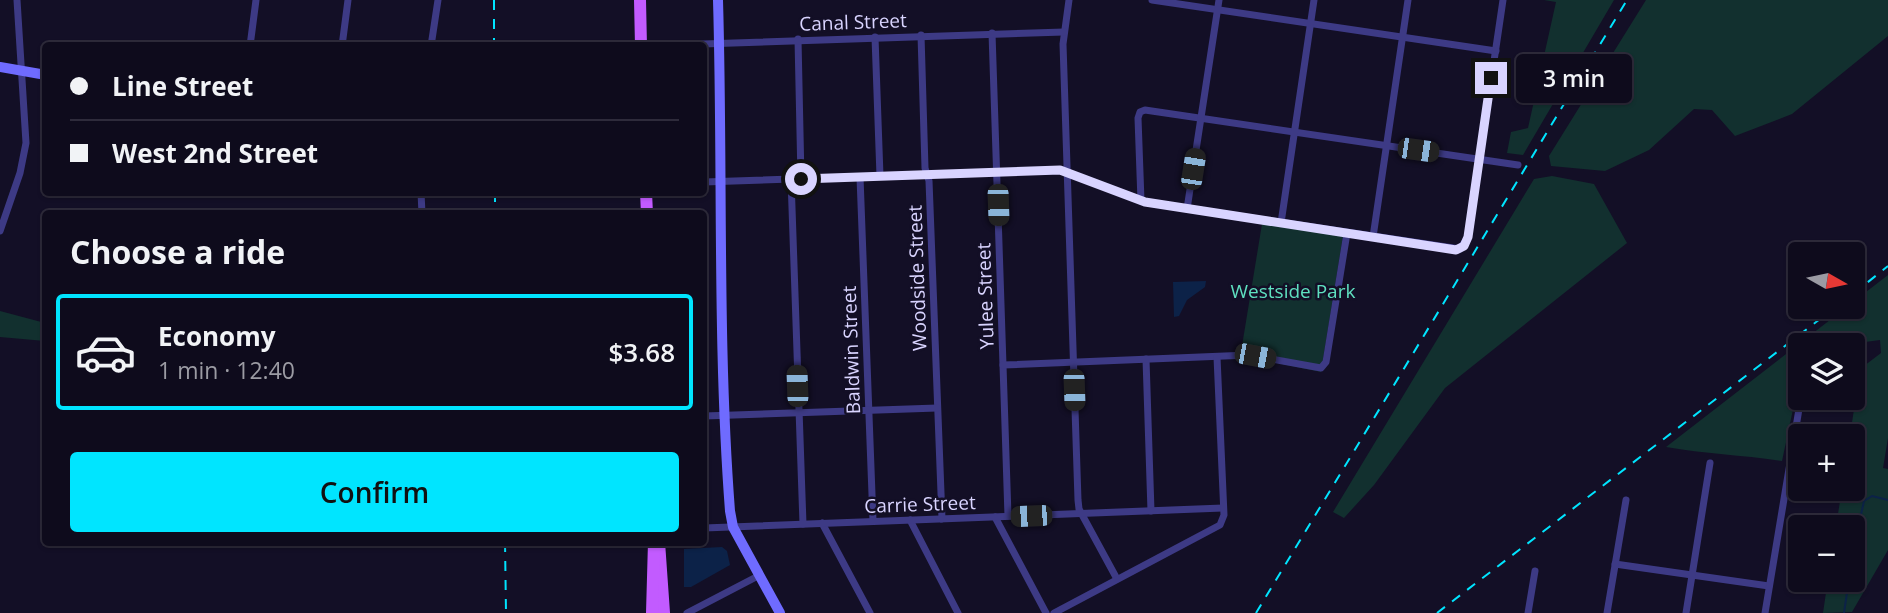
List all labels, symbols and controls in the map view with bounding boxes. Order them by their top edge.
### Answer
street label: Canal Street [799,7,907,37]
callout: 3 min [1516,54,1631,102]
route end [1475,62,1507,94]
text: 3 min [1543,62,1605,94]
text: Line Street [112,68,253,104]
text: West 2nd Street [112,135,318,171]
car [1396,137,1441,163]
car [1180,147,1207,191]
route start [785,163,817,195]
car [987,184,1010,226]
street label: Woodside Street [901,204,933,352]
text: Choose a ride [70,230,285,273]
street label: Yulee Street [970,242,1000,350]
north arrow [1788,242,1866,318]
map controls [1788,242,1865,592]
park label: Westside Park [1231,278,1355,304]
street label: Baldwin Street [836,285,866,415]
text: Economy [158,318,276,354]
icon: car [74,321,137,384]
button: layers [1788,333,1865,410]
text: $3.68 [608,334,675,370]
car [1233,342,1278,370]
text: 1 min · 12:40 [158,354,295,386]
car [786,365,809,407]
car [1063,369,1086,411]
button: + [1788,424,1865,501]
button: Confirm [70,452,679,532]
street label: Carrie Street [864,489,976,519]
car [1010,505,1053,527]
button: − [1788,515,1865,592]

